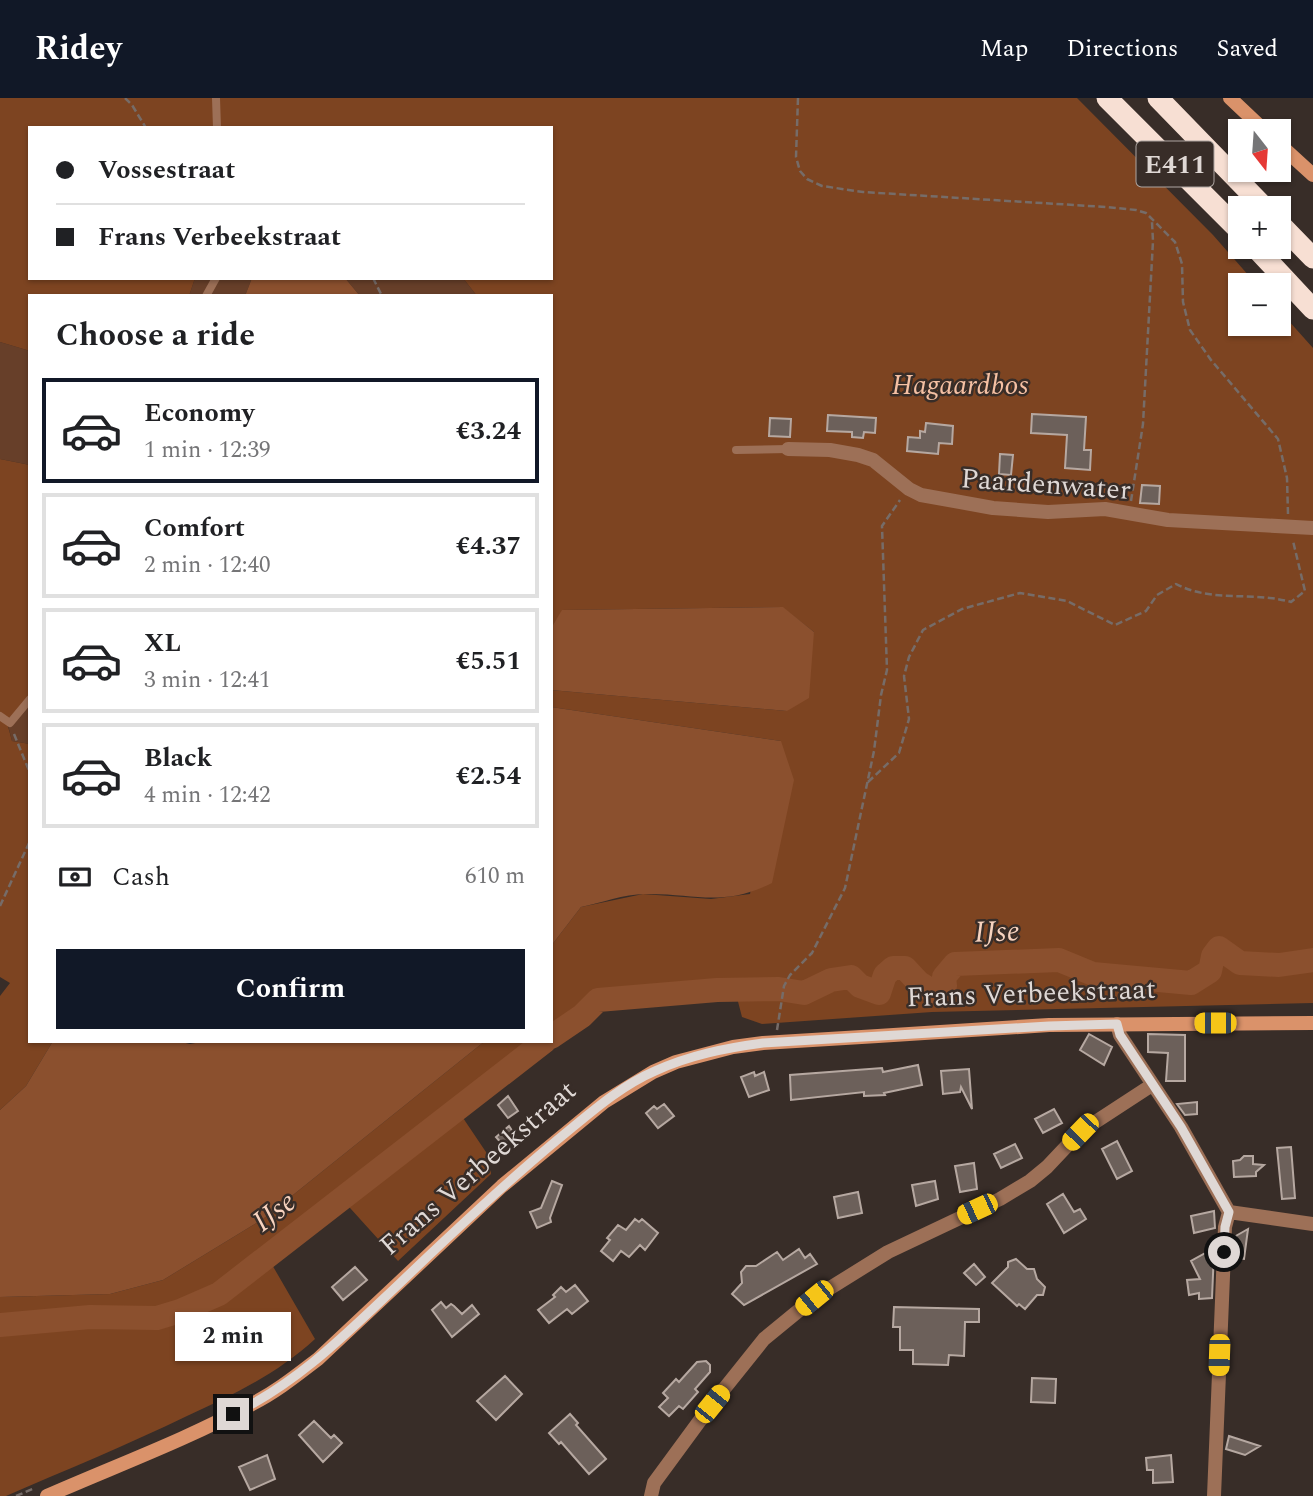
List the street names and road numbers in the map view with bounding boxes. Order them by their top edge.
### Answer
road number: E411 [1136,142,1214,186]
street label: Paardenwater [959,457,1132,512]
street label: Frans Verbeekstraat [906,968,1157,1019]
street label: Frans Verbeekstraat [370,1070,586,1266]

